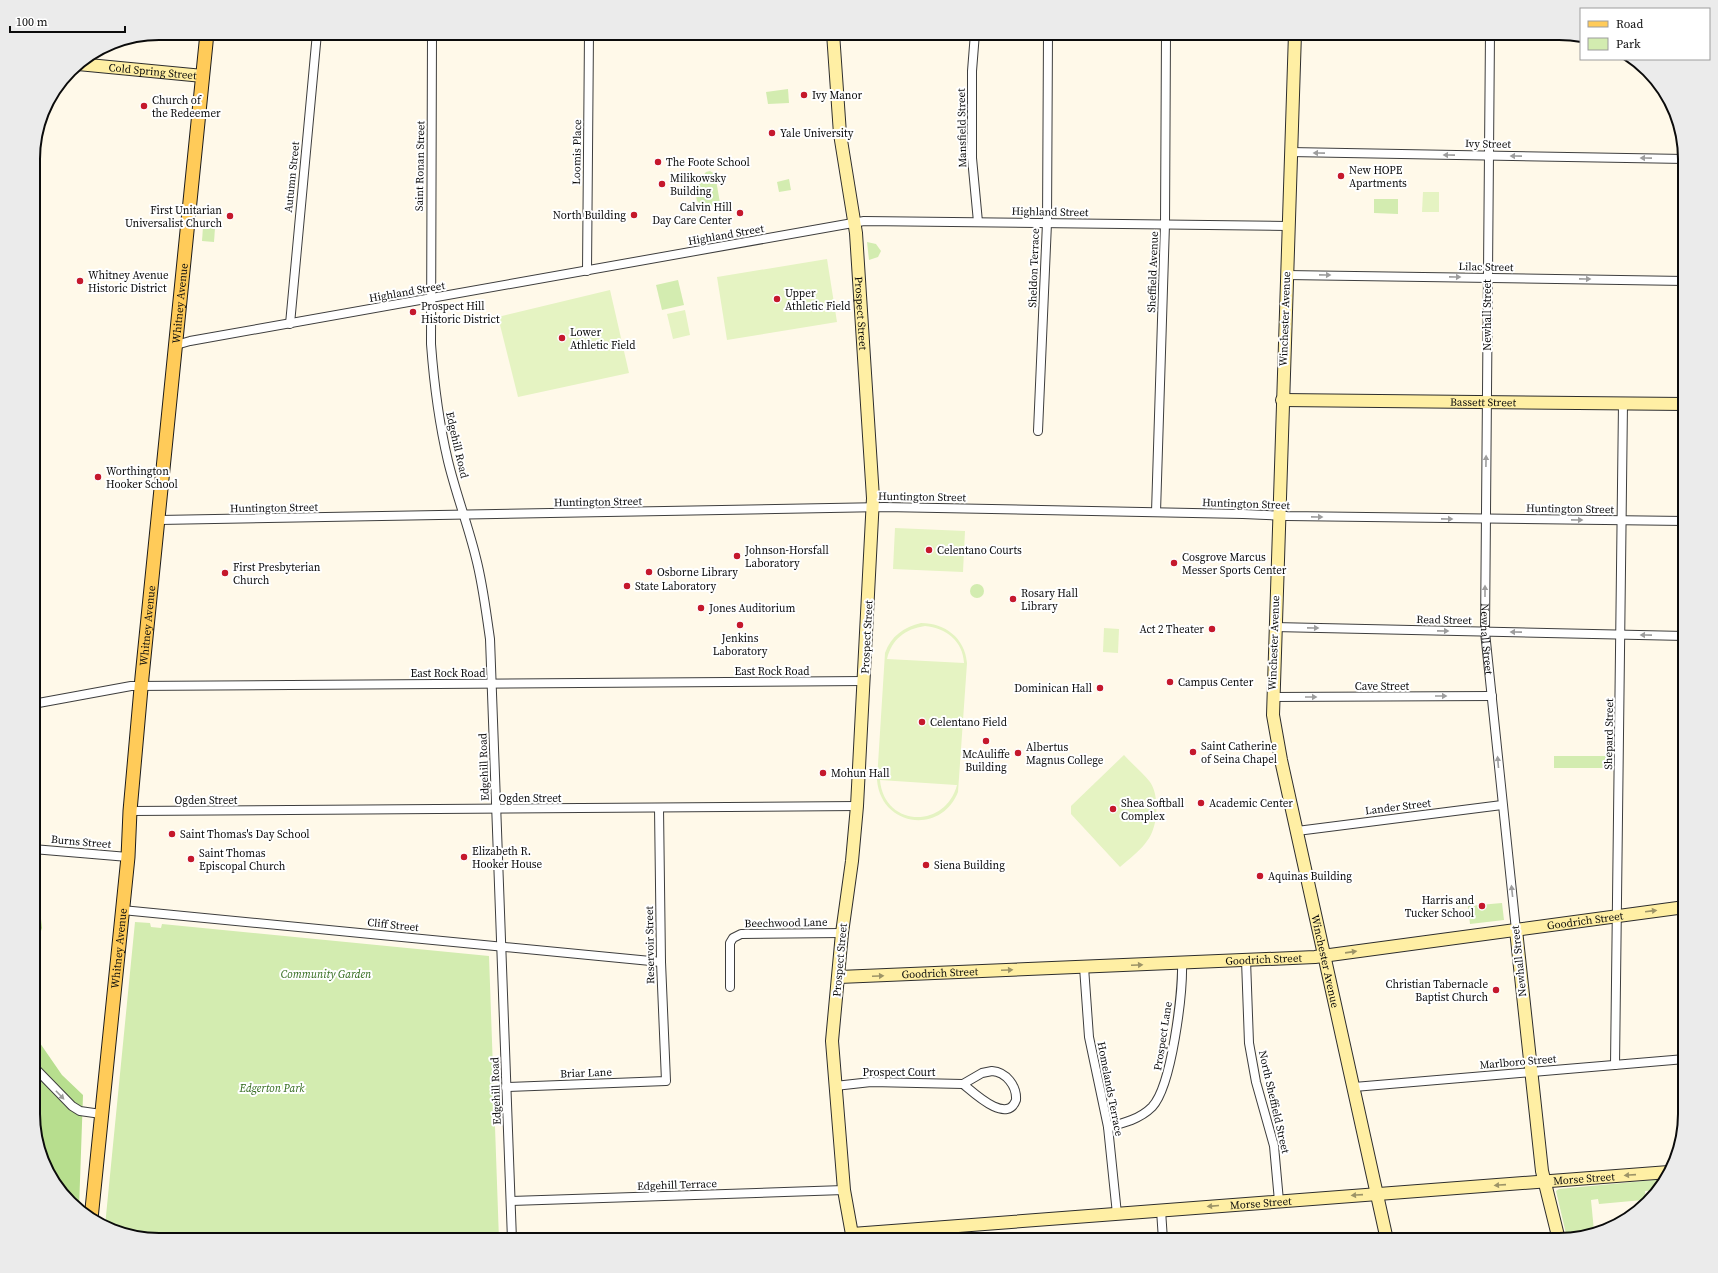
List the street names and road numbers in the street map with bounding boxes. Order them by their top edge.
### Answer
street label: Cold Spring Street [108,59,198,83]
street label: Mansfield Street [954,88,970,168]
street label: Loomis Place [569,119,585,185]
street label: Saint Ronan Street [412,120,428,211]
street label: Ivy Street [1465,136,1512,152]
street label: Autumn Street [281,140,303,213]
street label: Highland Street [1011,204,1089,220]
street label: Highland Street [687,221,766,249]
street label: Sheldon Terrace [1025,228,1043,308]
street label: Sheffield Avenue [1144,231,1162,313]
street label: Lilac Street [1458,259,1514,275]
street label: Whitney Avenue [168,262,191,344]
street label: Winchester Avenue [1276,271,1294,367]
street label: Prospect Street [851,276,871,351]
street label: Highland Street [368,278,447,306]
street label: Newhall Street [1480,279,1495,351]
street label: Bassett Street [1450,394,1517,410]
street label: Edgehill Road [442,410,472,480]
street label: Huntington Street [878,489,967,505]
street label: Huntington Street [554,494,643,510]
street label: Huntington Street [1202,495,1291,513]
street label: Huntington Street [230,500,319,516]
street label: Huntington Street [1526,501,1615,517]
street label: Whitney Avenue [136,584,159,667]
street label: Winchester Avenue [1265,595,1283,691]
street label: Prospect Street [858,599,876,674]
street label: Newhall Street [1477,603,1497,676]
street label: Read Street [1416,612,1472,628]
street label: East Rock Road [735,664,810,679]
street label: East Rock Road [411,666,486,681]
street label: Cave Street [1355,679,1410,694]
street label: Shepard Street [1601,698,1617,770]
street label: Edgehill Road [475,732,493,801]
street label: Ogden Street [499,791,562,806]
street label: Ogden Street [175,793,238,808]
street label: Lander Street [1364,795,1432,818]
street label: Burns Street [50,832,112,852]
street label: Reservoir Street [642,905,658,984]
street label: Whitney Avenue [107,907,130,989]
street label: Goodrich Street [1546,908,1625,933]
street label: Winchester Avenue [1308,913,1343,1010]
street label: Cliff Street [366,915,420,935]
street label: Beechwood Lane [744,915,828,931]
street label: Prospect Street [829,922,851,997]
street label: Newhall Street [1508,924,1530,997]
street label: Goodrich Street [1225,950,1303,968]
street label: Goodrich Street [901,964,979,982]
street label: Prospect Lane [1150,1000,1176,1072]
street label: Homelands Terrace [1093,1041,1127,1138]
street label: North Sheffield Street [1255,1049,1293,1155]
street label: Marlboro Street [1479,1051,1557,1073]
street label: Edgehill Road [487,1056,505,1125]
street label: Briar Lane [560,1065,613,1081]
street label: Prospect Court [863,1065,936,1080]
street label: Morse Street [1553,1169,1616,1188]
street label: Edgehill Terrace [637,1176,718,1194]
street label: Morse Street [1229,1193,1293,1213]

